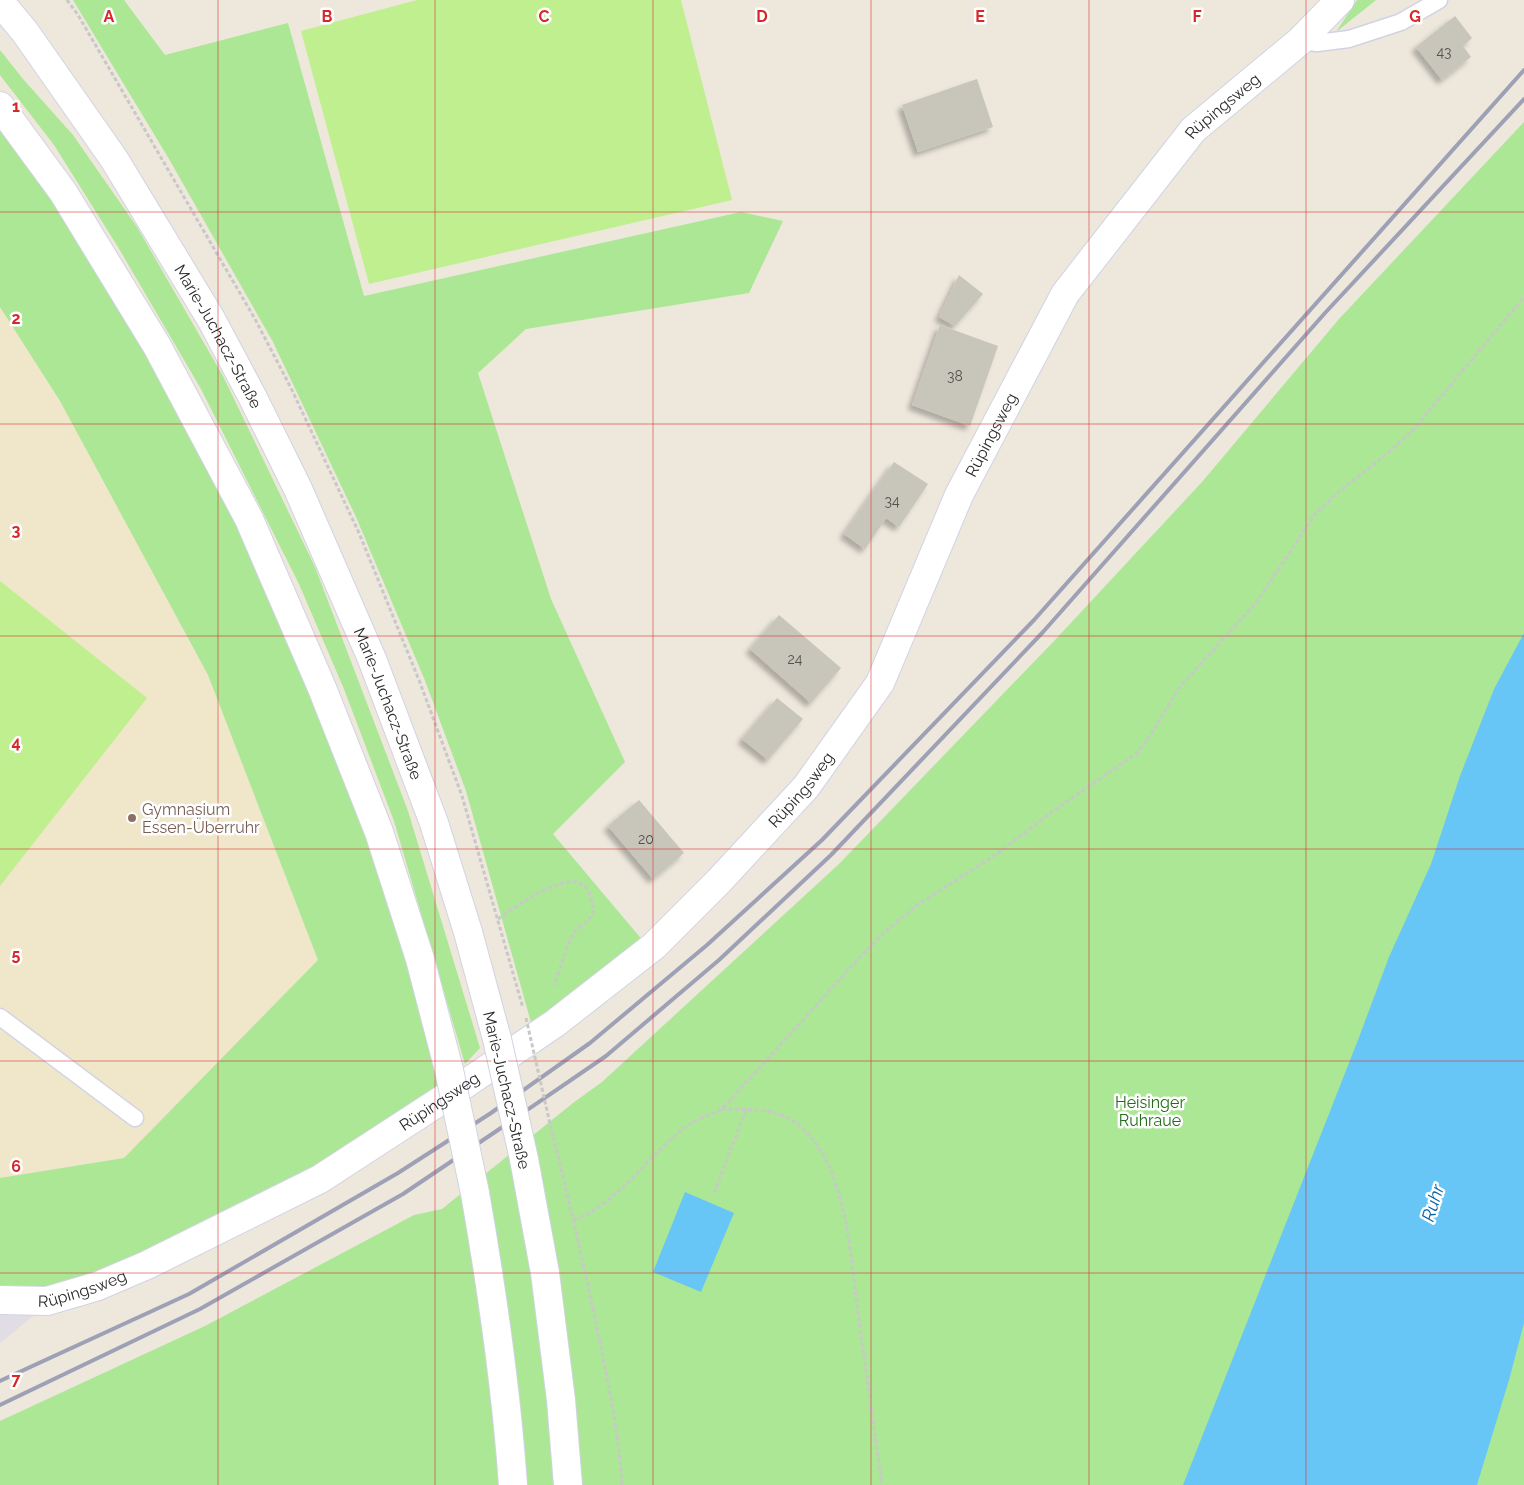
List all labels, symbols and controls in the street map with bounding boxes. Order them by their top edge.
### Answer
text: A [104,7,115,26]
text: B [322,7,333,26]
text: C [539,7,550,26]
text: D [756,7,768,26]
text: E [975,7,985,26]
text: F [1192,7,1202,26]
text: G [1409,7,1421,26]
house number: 43 [1436,44,1452,60]
street label: Rüpingsweg [1181,69,1264,143]
text: 1 [12,97,20,116]
street label: Marie-Juchacz-Straße [170,261,266,412]
text: 2 [11,309,21,328]
house number: 38 [947,368,963,384]
street label: Rüpingsweg [961,390,1021,480]
house number: 34 [884,493,900,509]
text: 3 [12,521,21,540]
street label: Marie-Juchacz-Straße [349,625,426,782]
house number: 24 [788,651,803,667]
text: 4 [11,733,21,752]
street label: Rüpingsweg [765,749,838,831]
place label: Gymnasium Essen-Überruhr [142,800,260,837]
marker: Gymnasium Essen-Überruhr [126,812,138,824]
house number: 20 [638,831,654,847]
text: 5 [12,945,21,964]
street label: Marie-Juchacz-Straße [479,1009,534,1171]
street label: Rüpingsweg [396,1068,483,1135]
park label: Heisinger Ruhraue [1115,1093,1185,1130]
text: 6 [11,1157,21,1176]
water label: Ruhr [1417,1181,1448,1224]
street label: Rüpingsweg [38,1266,129,1311]
text: 7 [12,1370,21,1389]

